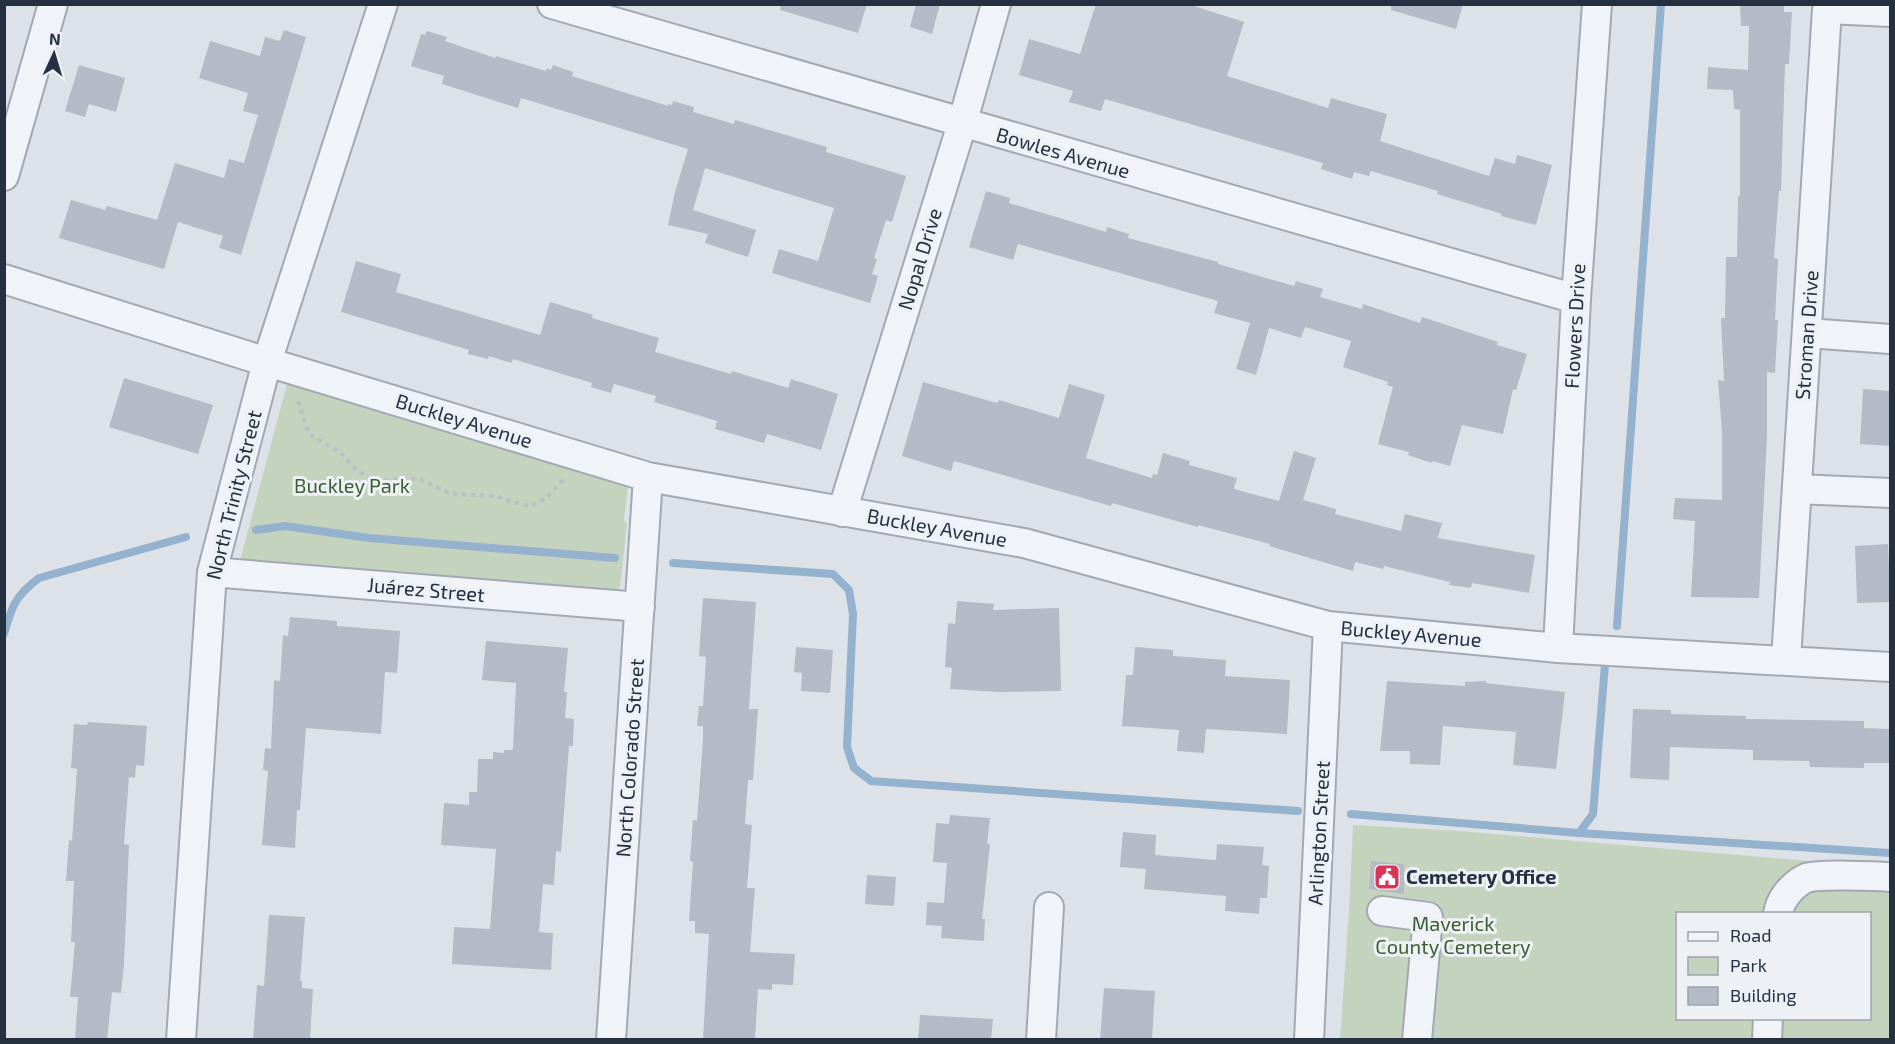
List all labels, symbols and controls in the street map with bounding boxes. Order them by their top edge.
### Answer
north arrow [24,24,84,84]
text: N [49,29,62,48]
street label: Bowles Avenue [994,121,1133,183]
street label: Nopal Drive [892,205,946,313]
street label: Flowers Drive [1559,263,1589,389]
street label: Stroman Drive [1790,269,1823,401]
street label: Buckley Avenue [393,388,535,452]
street label: North Trinity Street [200,407,266,582]
park label: Buckley Park [294,473,410,497]
street label: Buckley Avenue [865,503,1009,551]
street label: Juárez Street [366,572,486,606]
street label: Buckley Avenue [1340,615,1483,651]
street label: North Colorado Street [610,657,648,858]
street label: Arlington Street [1302,760,1334,906]
public building icon: Cemetery Office [1372,862,1402,892]
place label: Cemetery Office [1406,864,1557,889]
park label: Maverick County Cemetery [1375,911,1531,958]
legend [1676,912,1871,1020]
text: Road [1730,924,1771,946]
text: Park [1730,954,1767,976]
text: Building [1730,984,1797,1006]

